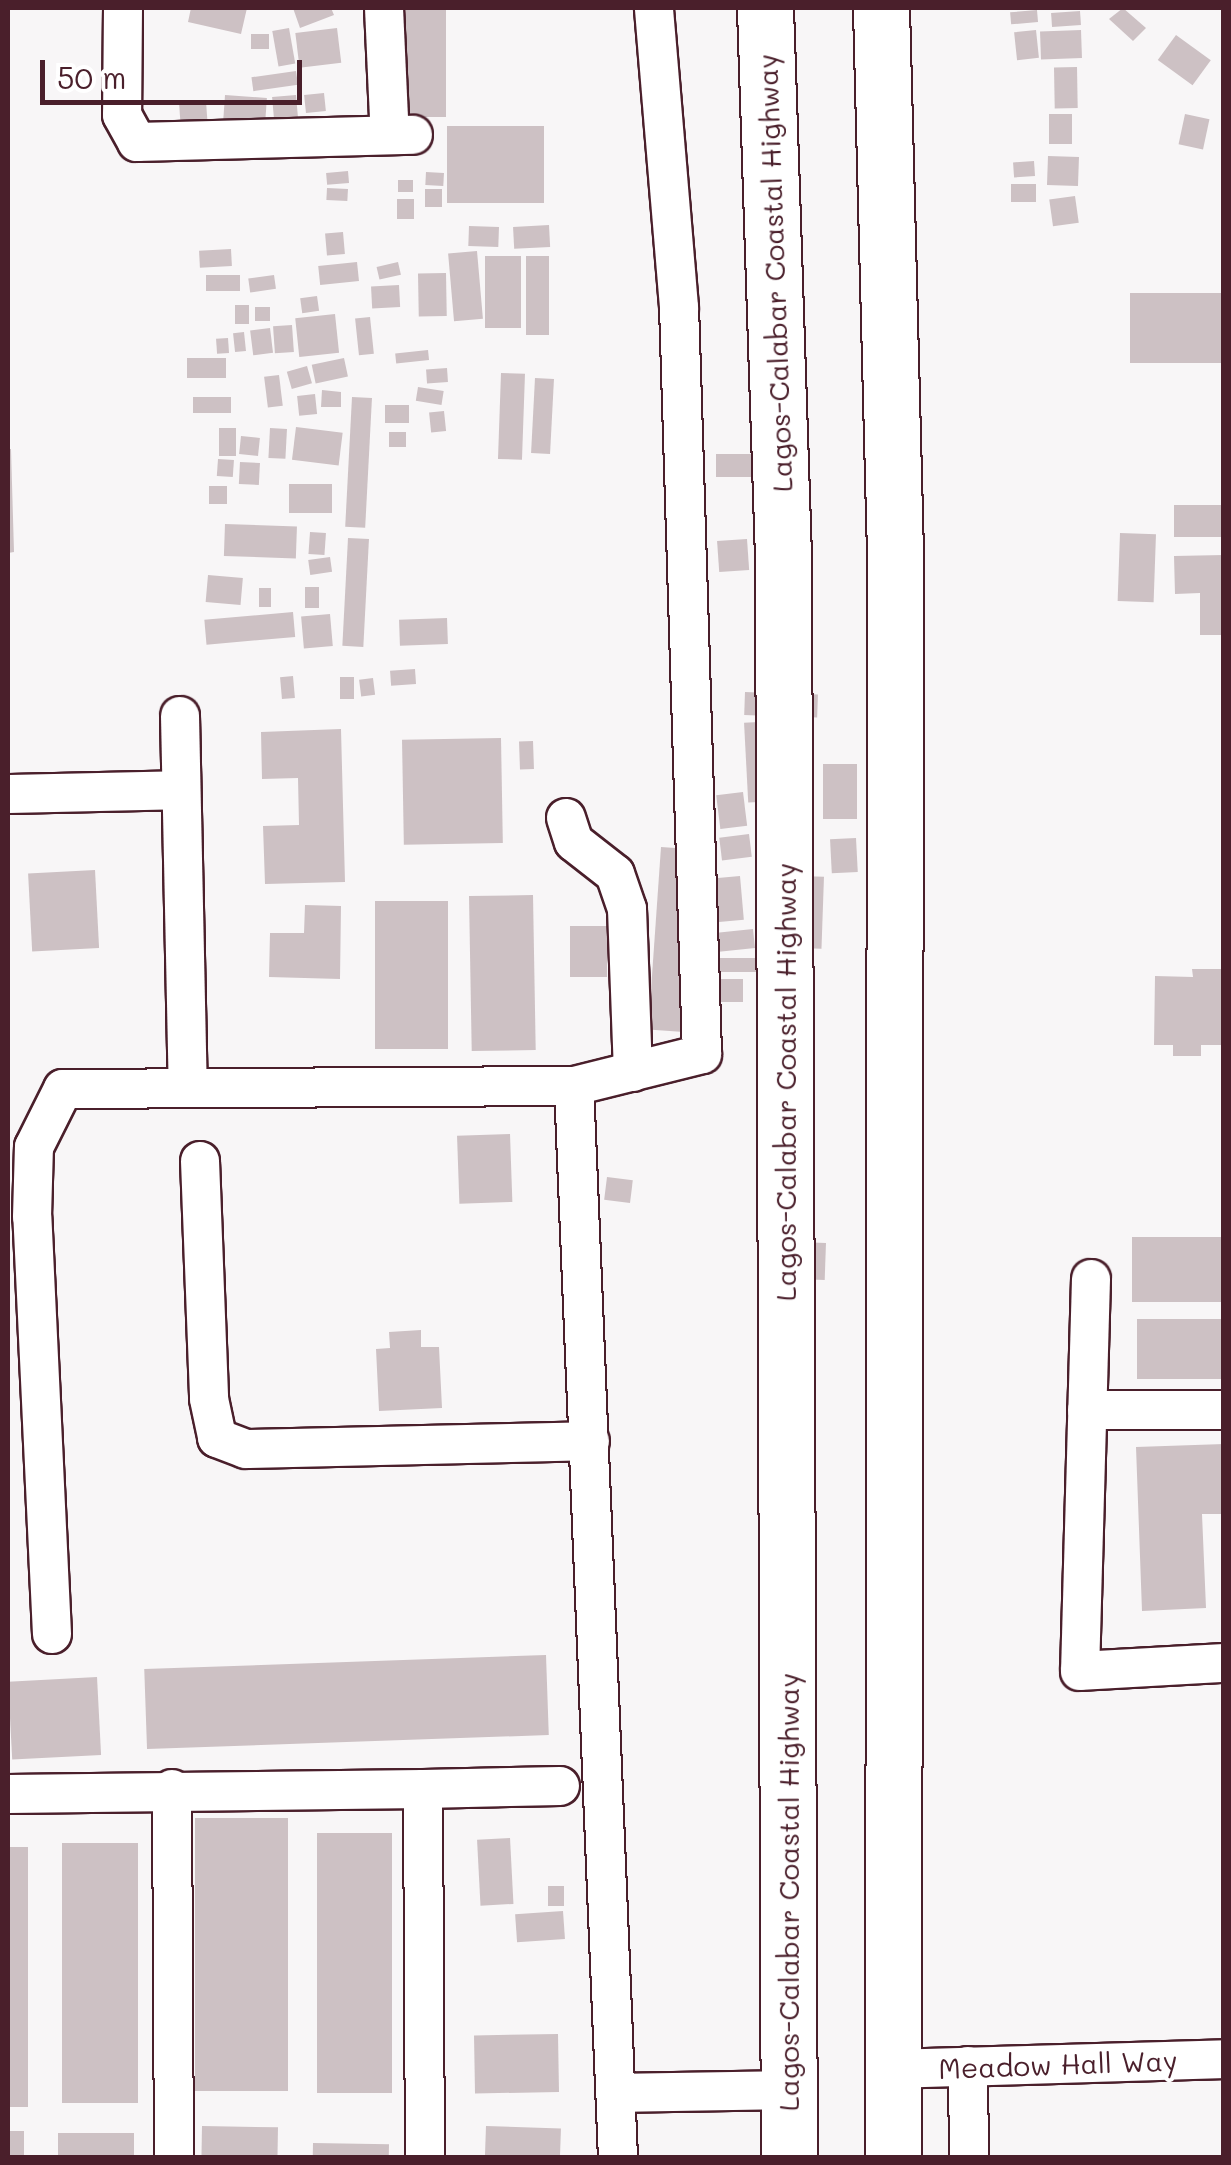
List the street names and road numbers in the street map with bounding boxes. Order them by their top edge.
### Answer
street label: Lagos-Calabar Coastal Highway [750,53,798,493]
street label: Lagos-Calabar Coastal Highway [768,863,802,1301]
street label: Lagos-Calabar Coastal Highway [771,1673,805,2111]
street label: Meadow Hall Way [938,2043,1178,2085]

